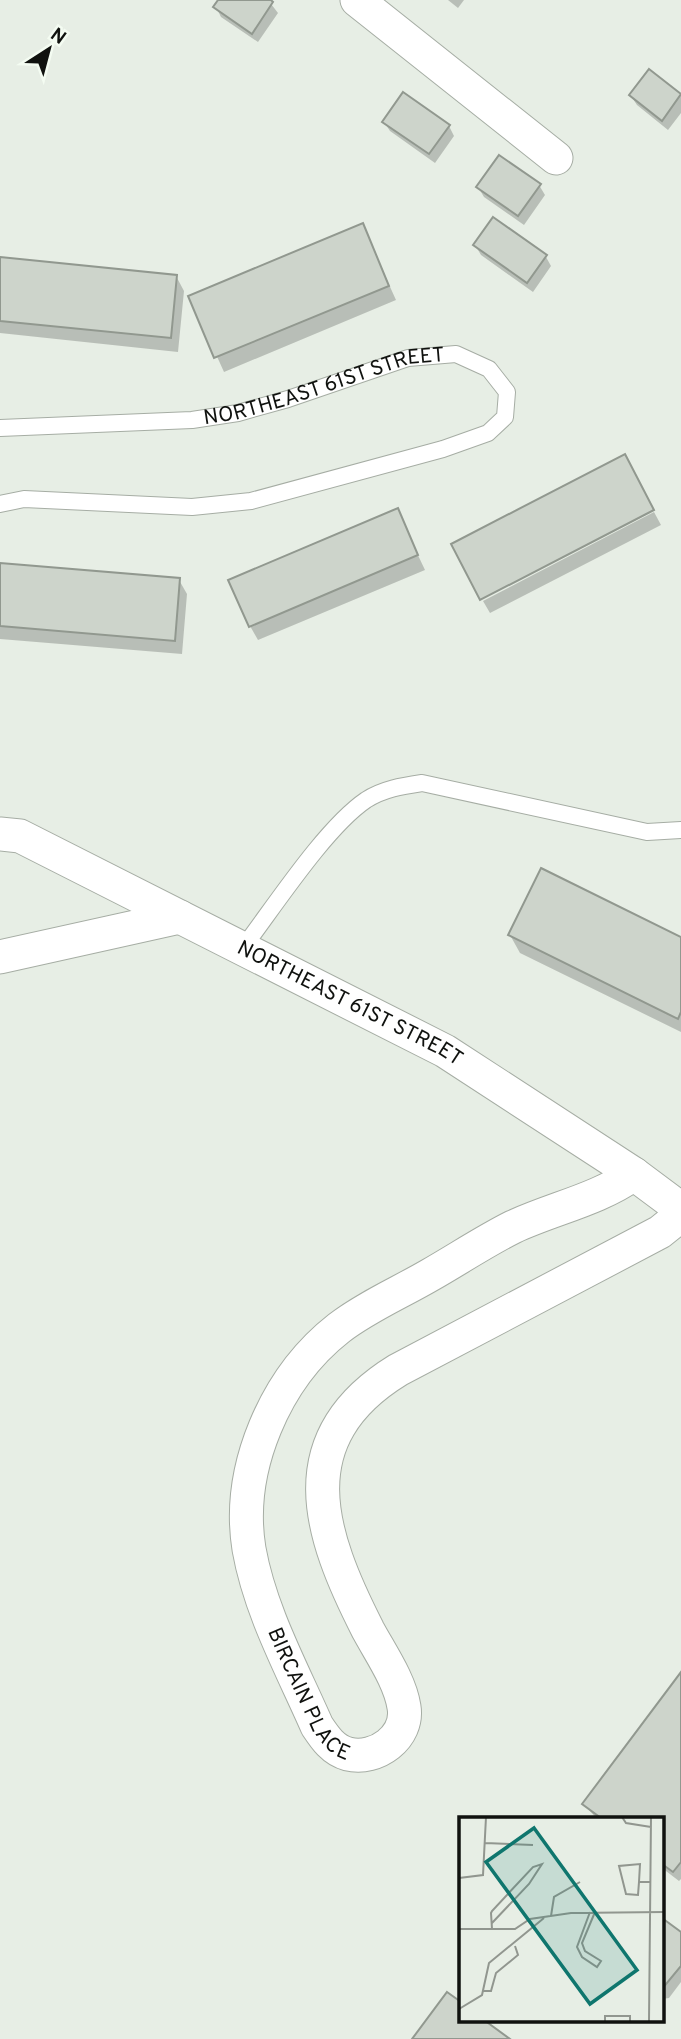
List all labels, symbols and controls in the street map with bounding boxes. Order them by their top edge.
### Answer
north arrow [14,14,84,84]
text: N [45,23,70,51]
street label: NORTHEAST 61ST STREET [202,342,446,432]
street label: NORTHEAST 61ST STREET [232,935,468,1072]
street label: BIRCAIN PLACE [261,1624,354,1767]
inset map [459,1817,664,2022]

